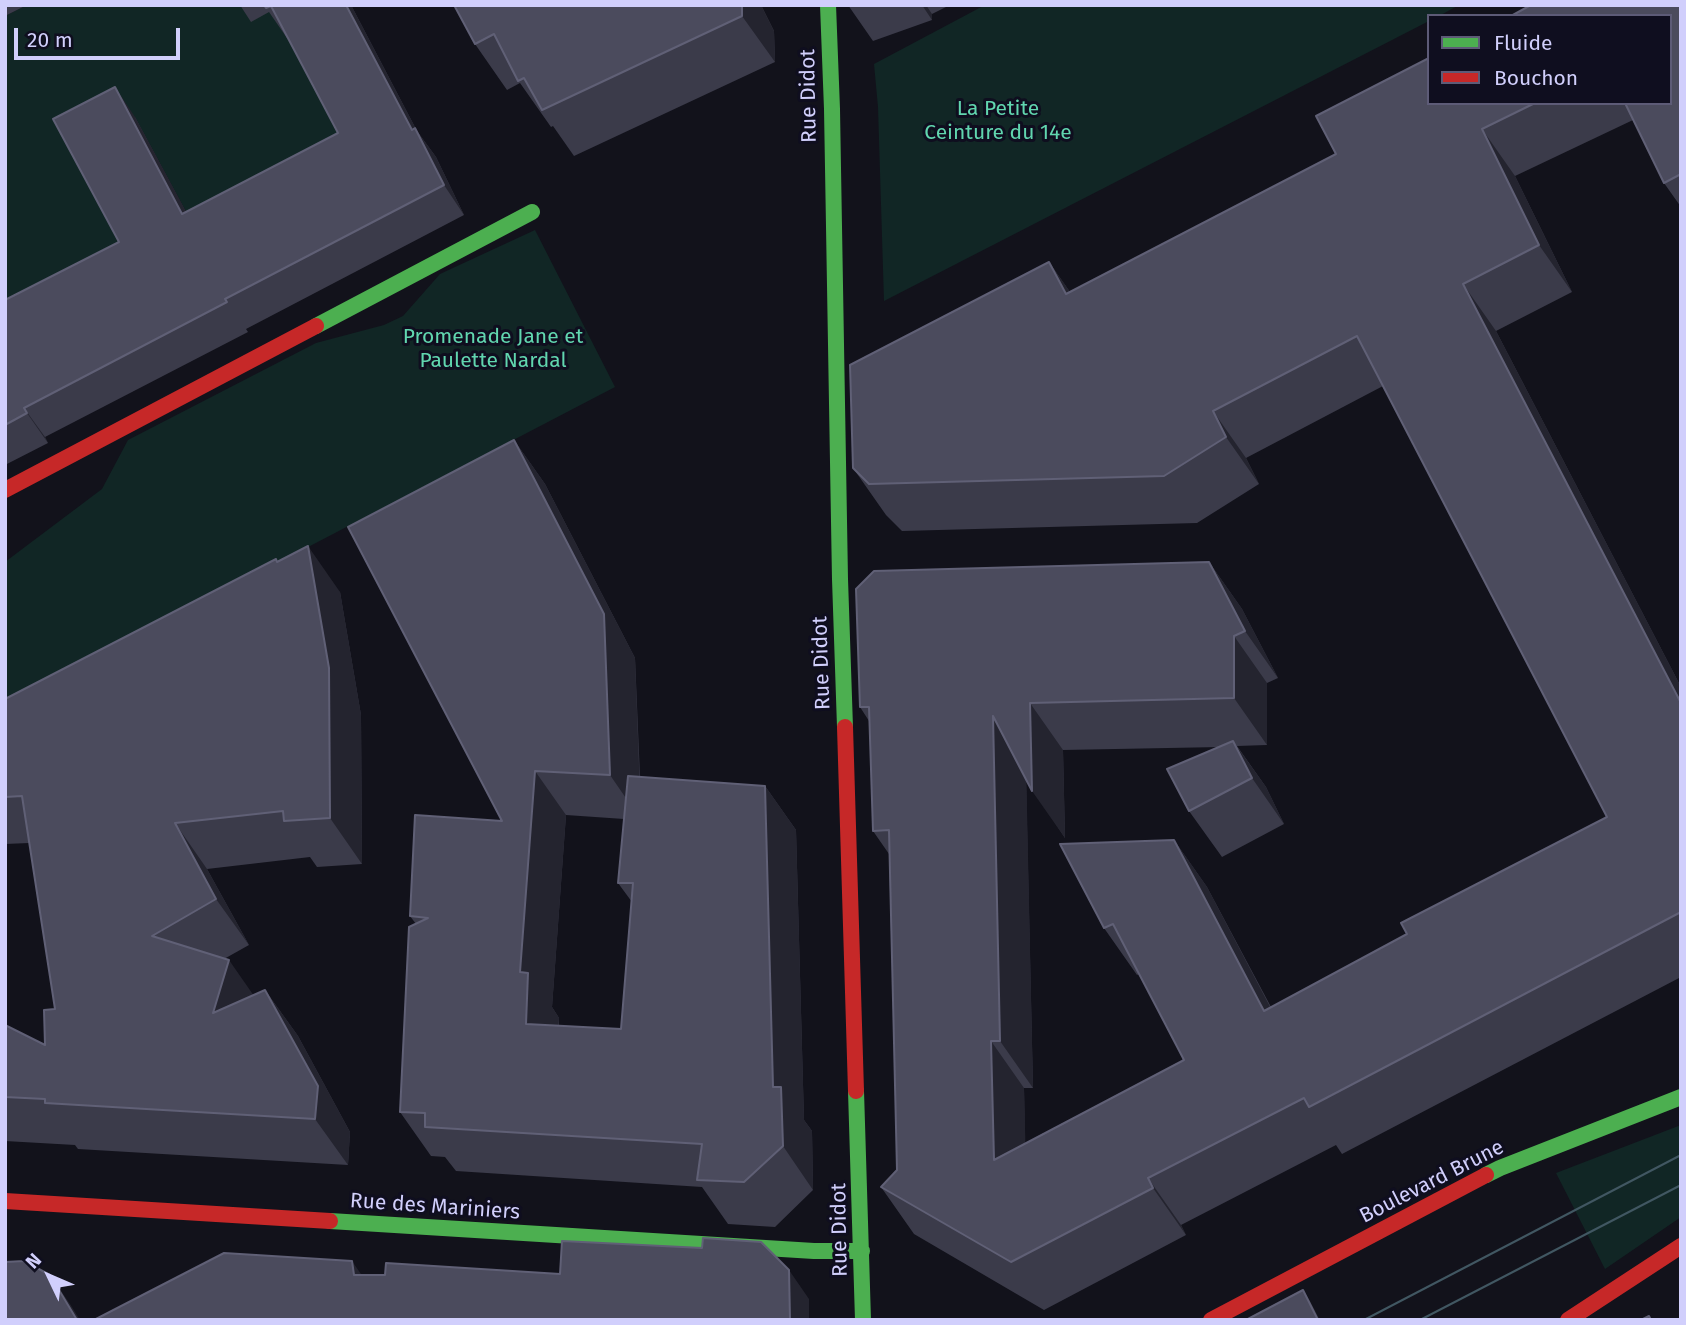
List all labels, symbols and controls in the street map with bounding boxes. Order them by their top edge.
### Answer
scale bar [18,14,184,58]
legend [1427,14,1672,105]
text: 20 m [27,27,73,53]
text: Fluide [1494,30,1552,56]
street label: Rue Didot [796,49,822,143]
text: Bouchon [1494,65,1578,91]
park label: La Petite Ceinture du 14e [924,96,1072,146]
park label: Promenade Jane et Paulette Nardal [403,324,583,374]
street label: Rue Didot [808,616,836,710]
street label: Boulevard Brune [1356,1135,1508,1229]
street label: Rue Didot [827,1183,853,1277]
street label: Rue des Mariniers [349,1188,521,1226]
north arrow [14,1241,84,1311]
text: N [21,1249,46,1274]

